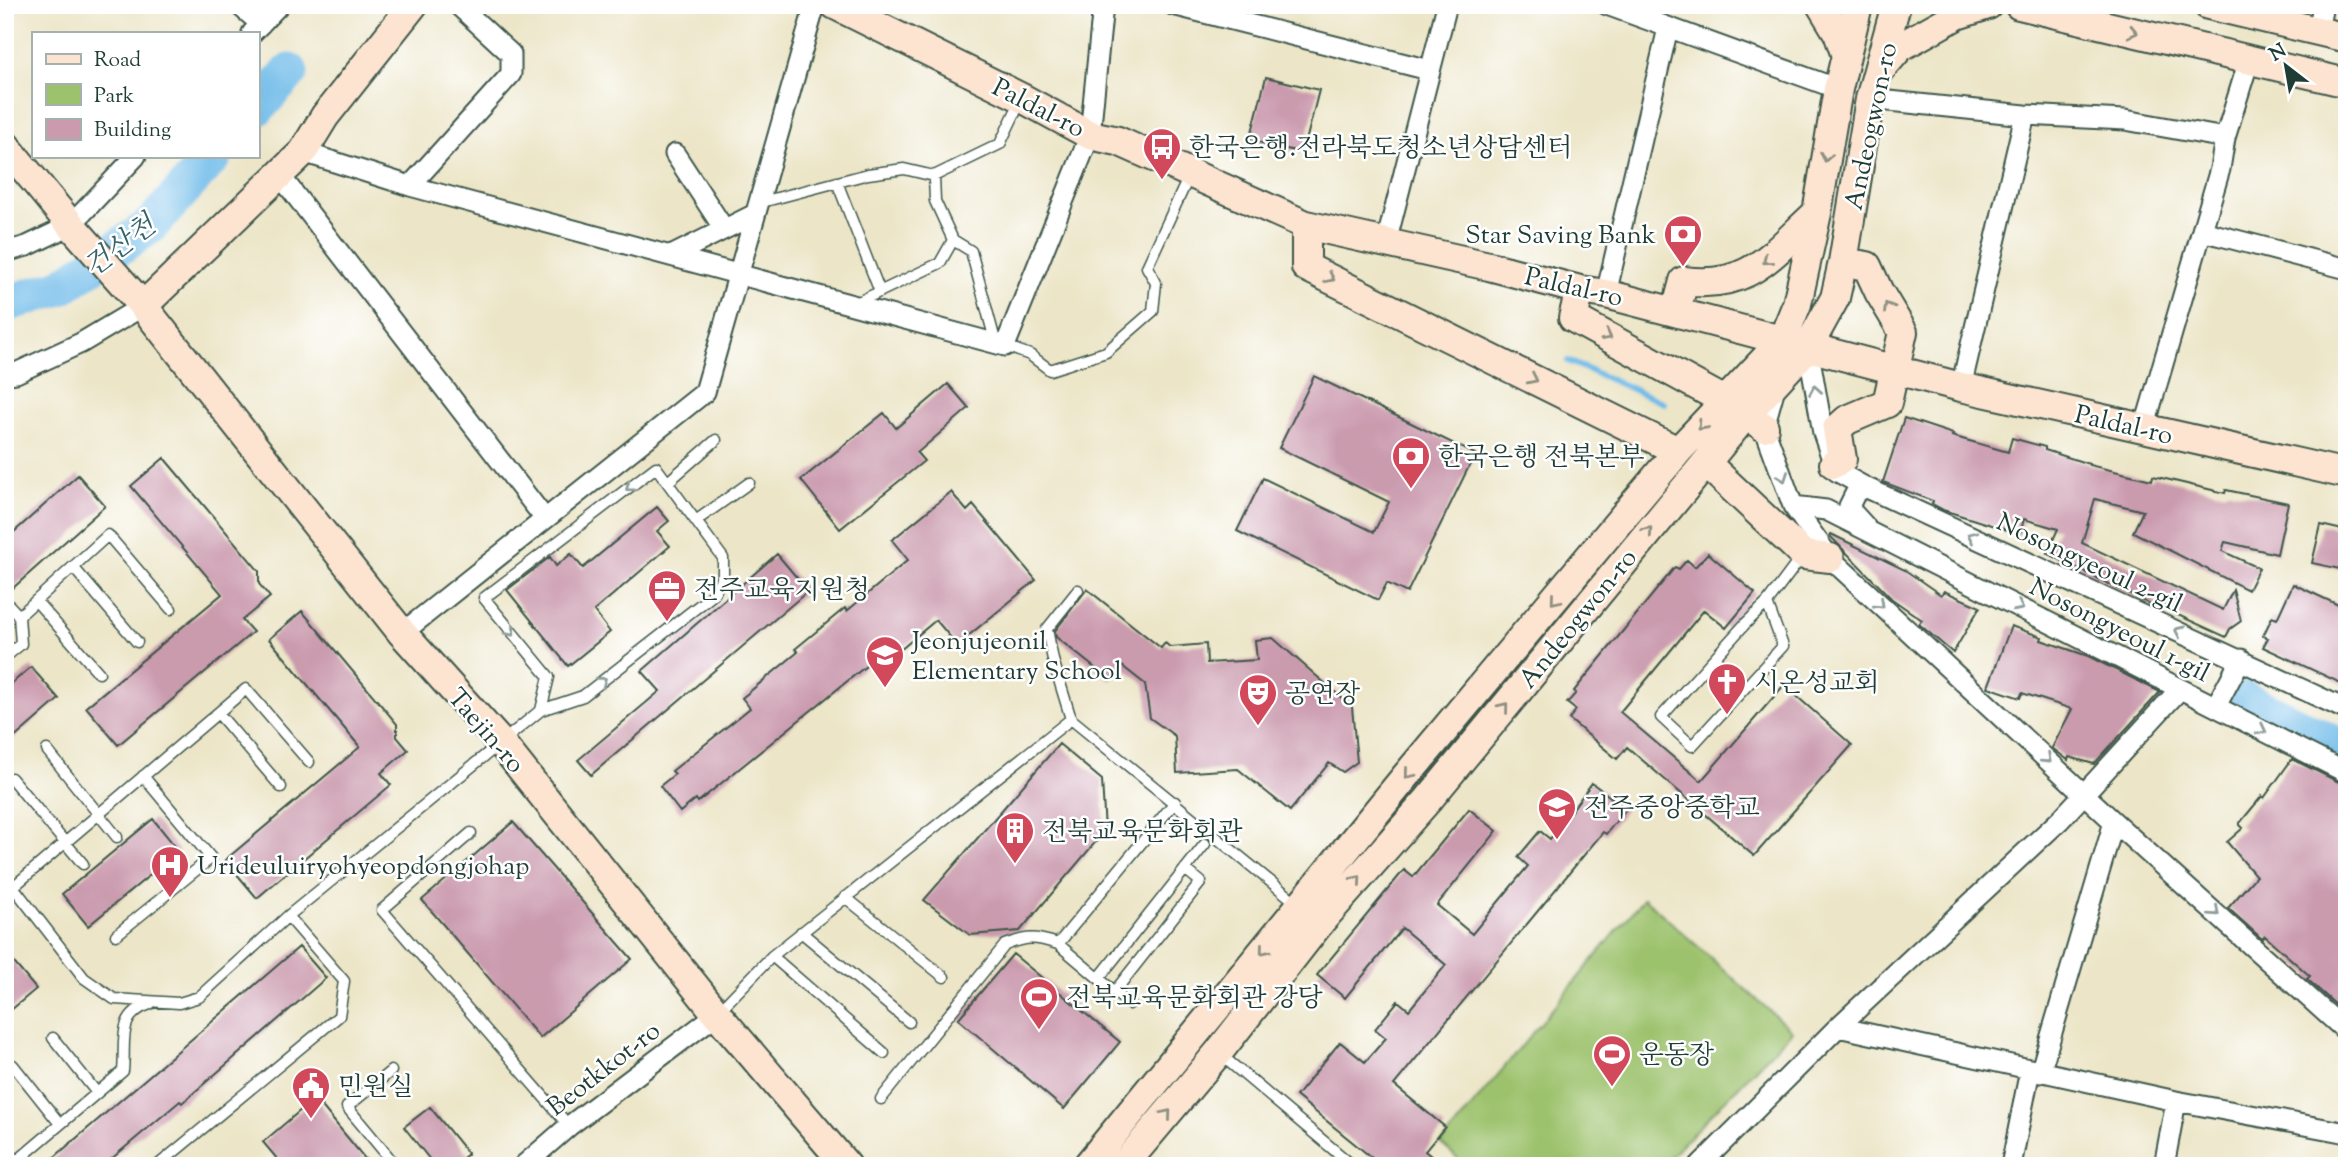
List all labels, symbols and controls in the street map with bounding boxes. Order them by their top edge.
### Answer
one-way arrow [2127,24,2139,39]
legend [32,32,259,158]
north arrow [2250,32,2320,102]
text: N [2265,38,2292,69]
street label: Andeogwon-ro [1837,39,1908,214]
text: Road [94,46,141,76]
street label: Paldal-ro [985,70,1091,148]
text: Park [94,82,135,112]
text: Building [94,116,171,146]
bus stop icon: 한국은행.전라북도청소년상담센터 [1141,126,1183,181]
place label: 한국은행.전라북도청소년상담센터 [1189,131,1572,168]
one-way arrow [1819,151,1834,163]
water label: 건산천 [76,206,167,288]
bank icon: Star Saving Bank [1662,213,1704,268]
place label: Star Saving Bank [1465,218,1656,255]
one-way arrow [1762,252,1775,264]
street label: Paldal-ro [1521,259,1626,318]
one-way arrow [1323,270,1335,284]
one-way arrow [1883,301,1896,314]
one-way arrow [1600,328,1613,342]
one-way arrow [1526,371,1538,385]
one-way arrow [1809,384,1824,396]
street label: Paldal-ro [2071,397,2176,456]
one-way arrow [1698,418,1710,431]
bank icon: 한국은행 전북본부 [1390,435,1432,490]
place label: 한국은행 전북본부 [1438,440,1644,477]
one-way arrow [1775,471,1789,483]
one-way arrow [626,478,638,491]
street label: Nosongyeoul 2-gil [1990,505,2188,624]
one-way arrow [1640,526,1653,539]
one-way arrow [1967,530,1979,544]
street label: Andeogwon-ro [1511,542,1647,697]
office icon: 전주교육지원청 [646,568,688,623]
street label: Nosongyeoul 1-gil [2022,570,2216,693]
place label: 전주교육지원청 [694,573,870,610]
one-way arrow [1551,592,1563,605]
one-way arrow [1872,596,1885,609]
one-way arrow [2012,599,2024,613]
one-way arrow [503,624,516,636]
place label: Jeonjujeonil Elementary School [910,624,1122,691]
one-way arrow [2174,625,2186,639]
school or university icon: Jeonjujeonil Elementary School [864,634,906,689]
church icon: 시온성교회 [1706,661,1748,716]
place label: 시온성교회 [1754,666,1880,703]
theatre icon: 공연장 [1237,672,1279,727]
one-way arrow [594,676,607,689]
place label: 공연장 [1285,677,1360,714]
street label: Taejin-ro [438,681,533,782]
one-way arrow [1496,702,1508,715]
one-way arrow [2255,721,2267,735]
one-way arrow [2038,751,2051,763]
one-way arrow [1404,766,1417,779]
school or university icon: 전주중앙중학교 [1536,786,1578,841]
place label: 전주중앙중학교 [1584,791,1760,828]
building icon: 전북교육문화회관 [994,810,1036,865]
place label: 전북교육문화회관 [1042,815,1243,852]
hospital icon: Urideuluiryohyeopdongjohap [149,844,191,899]
place label: Urideuluiryohyeopdongjohap [197,849,529,886]
one-way arrow [1349,875,1361,888]
one-way arrow [2206,904,2219,917]
one-way arrow [1260,941,1272,954]
sports icon: 전북교육문화회관 강당 [1018,976,1060,1031]
place label: 전북교육문화회관 강당 [1066,981,1323,1018]
street label: Beotkkot-ro [540,1014,669,1126]
sports icon: 운동장 [1591,1033,1633,1088]
place label: 운동장 [1639,1038,1714,1075]
public building icon: 민원실 [290,1065,332,1120]
place label: 민원실 [338,1070,413,1107]
one-way arrow [1159,1109,1171,1122]

